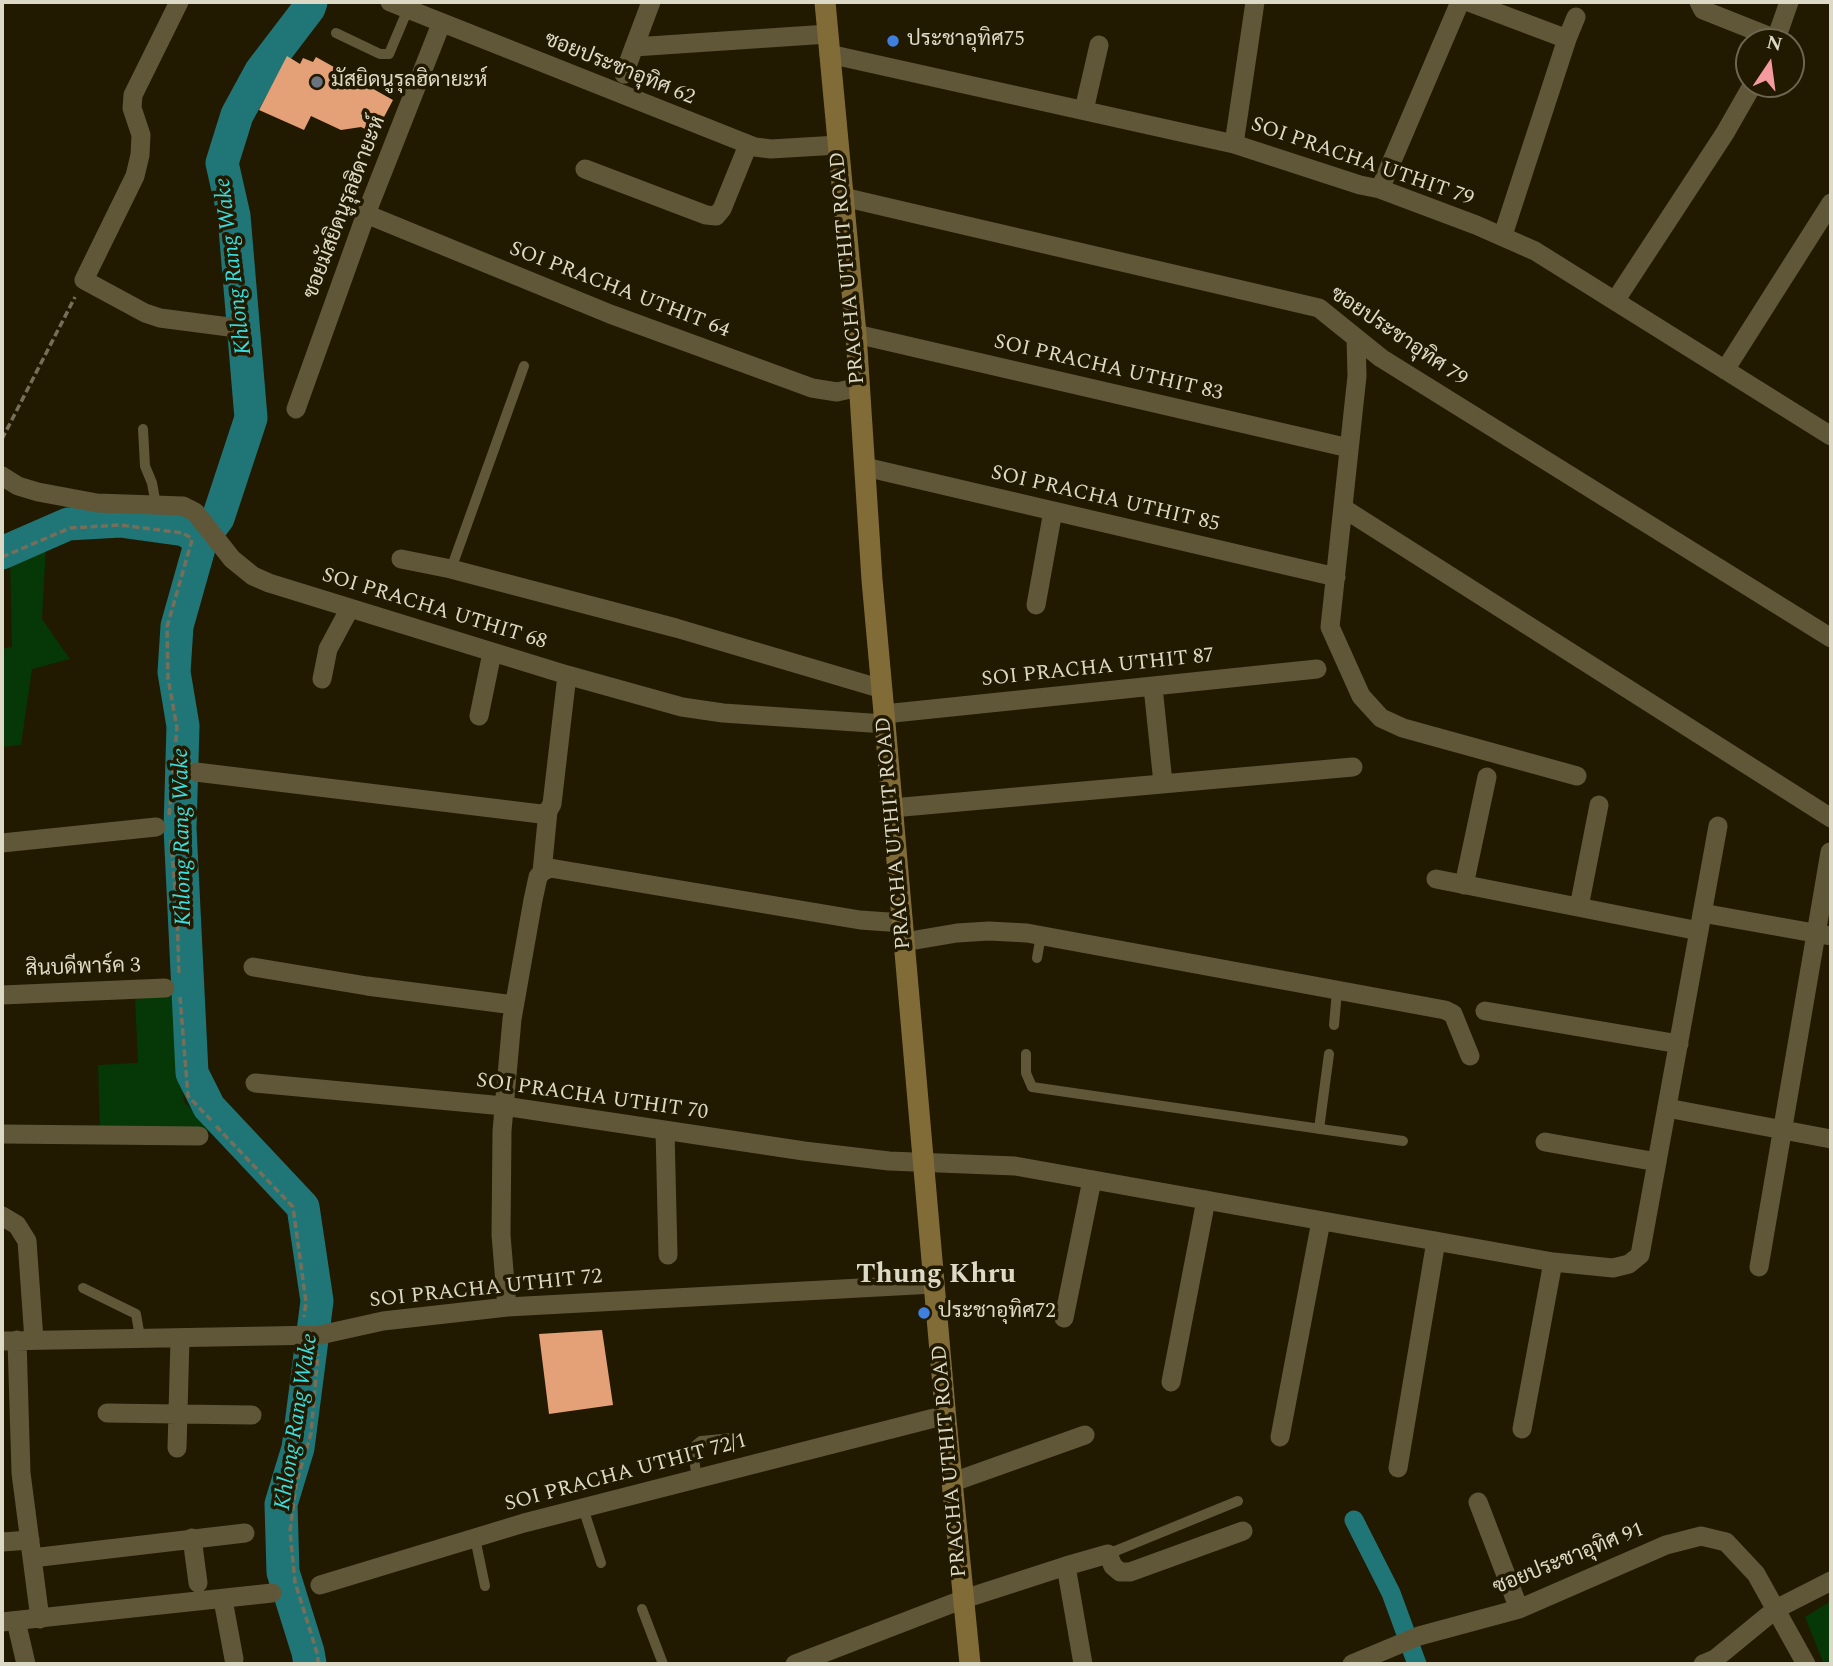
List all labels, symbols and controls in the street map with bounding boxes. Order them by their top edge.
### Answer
street label: ซอยประชาอุทิศ 62 [540,28,698,112]
place label: ประชาอุทิศ75 [907,28,1025,54]
north arrow [1735,28,1805,98]
text: N [1764,28,1785,60]
marker: ประชาอุทิศ75 [885,33,901,49]
place label: มัสยิดนูรุลฮิดายะห์ [331,69,487,95]
marker: มัสยิดนูรุลฮิดายะห์ [309,74,325,90]
street label: ซอยมัสยิดนูรุลฮิดายะห์ [300,113,392,303]
street label: SOI PRACHA UTHIT 79 [1247,113,1477,213]
street label: PRACHA UTHIT ROAD [826,151,872,385]
water label: Khlong Rang Wake [210,176,260,356]
street label: SOI PRACHA UTHIT 64 [505,237,733,345]
street label: ซอยประชาอุทิศ 79 [1324,283,1472,393]
street label: SOI PRACHA UTHIT 83 [991,330,1225,408]
street label: SOI PRACHA UTHIT 85 [988,461,1222,539]
street label: SOI PRACHA UTHIT 68 [318,564,550,656]
street label: SOI PRACHA UTHIT 87 [980,644,1216,694]
street label: PRACHA UTHIT ROAD [872,716,918,950]
water label: Khlong Rang Wake [169,747,199,927]
street label: สินบดีพาร์ค 3 [25,954,141,984]
street label: SOI PRACHA UTHIT 70 [474,1069,710,1127]
district label: Thung Khru [856,1260,1016,1294]
street label: SOI PRACHA UTHIT 72 [368,1265,604,1315]
place label: ประชาอุทิศ72 [938,1300,1056,1326]
marker: ประชาอุทิศ72 [916,1305,932,1321]
water label: Khlong Rang Wake [270,1332,326,1512]
street label: PRACHA UTHIT ROAD [928,1344,974,1578]
street label: SOI PRACHA UTHIT 72/1 [502,1430,750,1518]
street label: ซอยประชาอุทิศ 91 [1490,1518,1648,1602]

